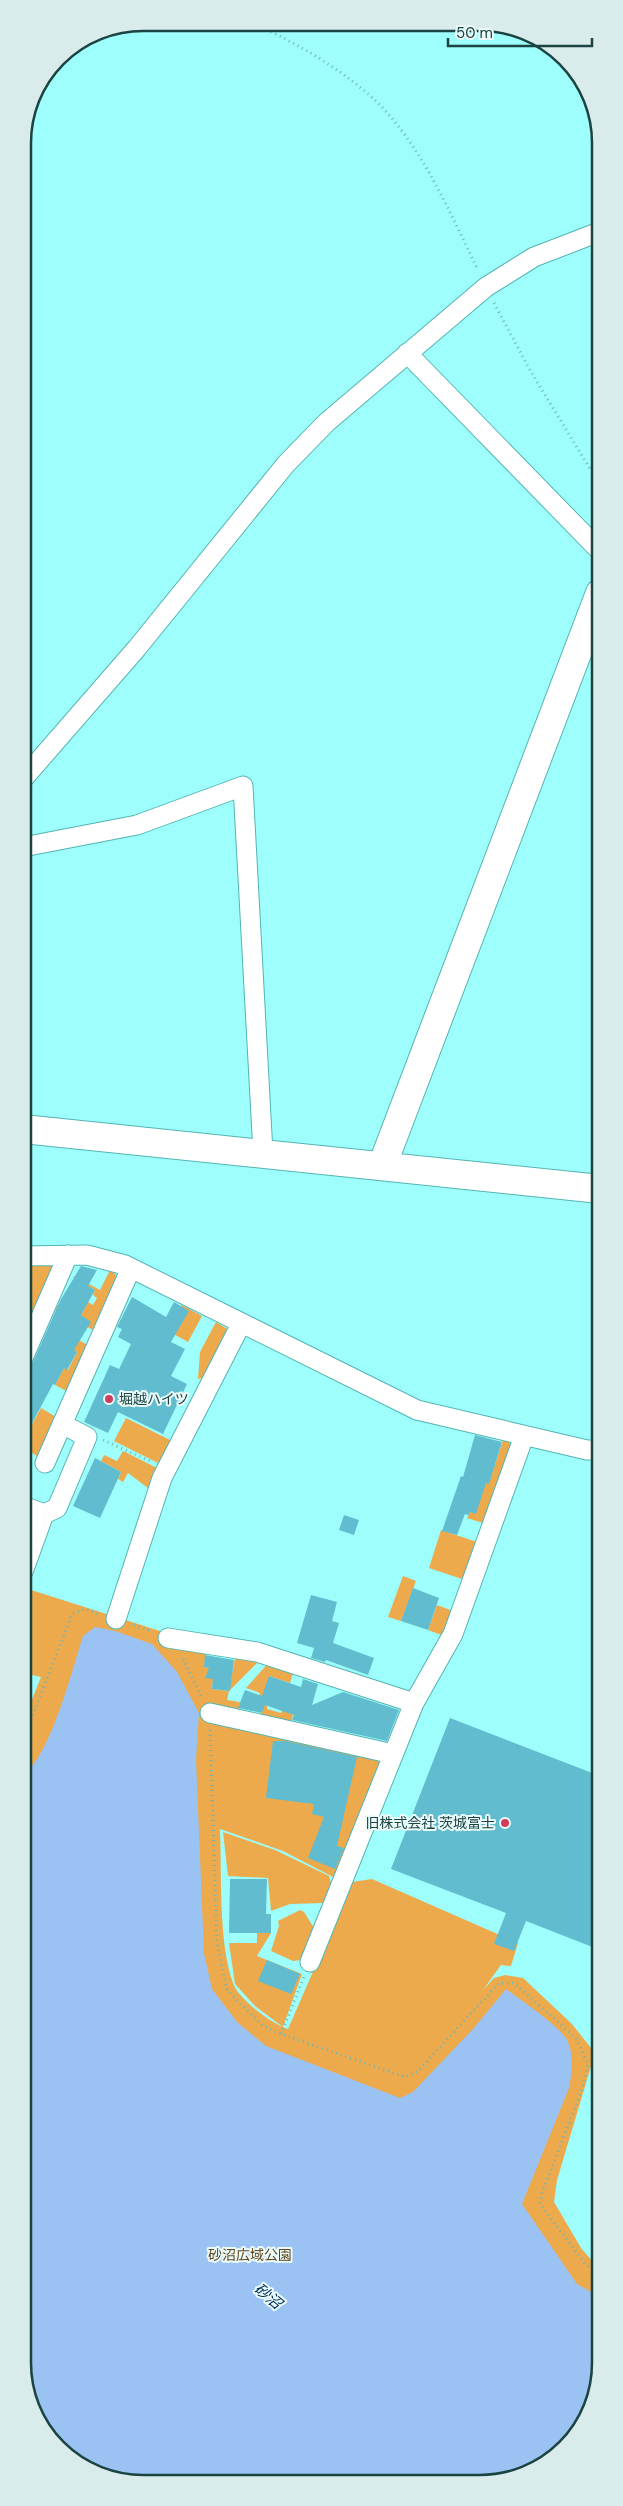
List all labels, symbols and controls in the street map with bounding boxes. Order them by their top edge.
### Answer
scale bar [448,15,592,47]
text: 50 m [456,23,493,43]
place label: 堀越ハイツ [119,1390,189,1408]
marker: 堀越ハイツ [103,1393,115,1405]
place label: 旧株式会社 茨城富士 [365,1814,495,1832]
marker: 旧株式会社 茨城富士 [499,1817,511,1829]
park label: 砂沼広域公園 [208,2246,292,2264]
water label: 砂沼 [250,2279,287,2314]

